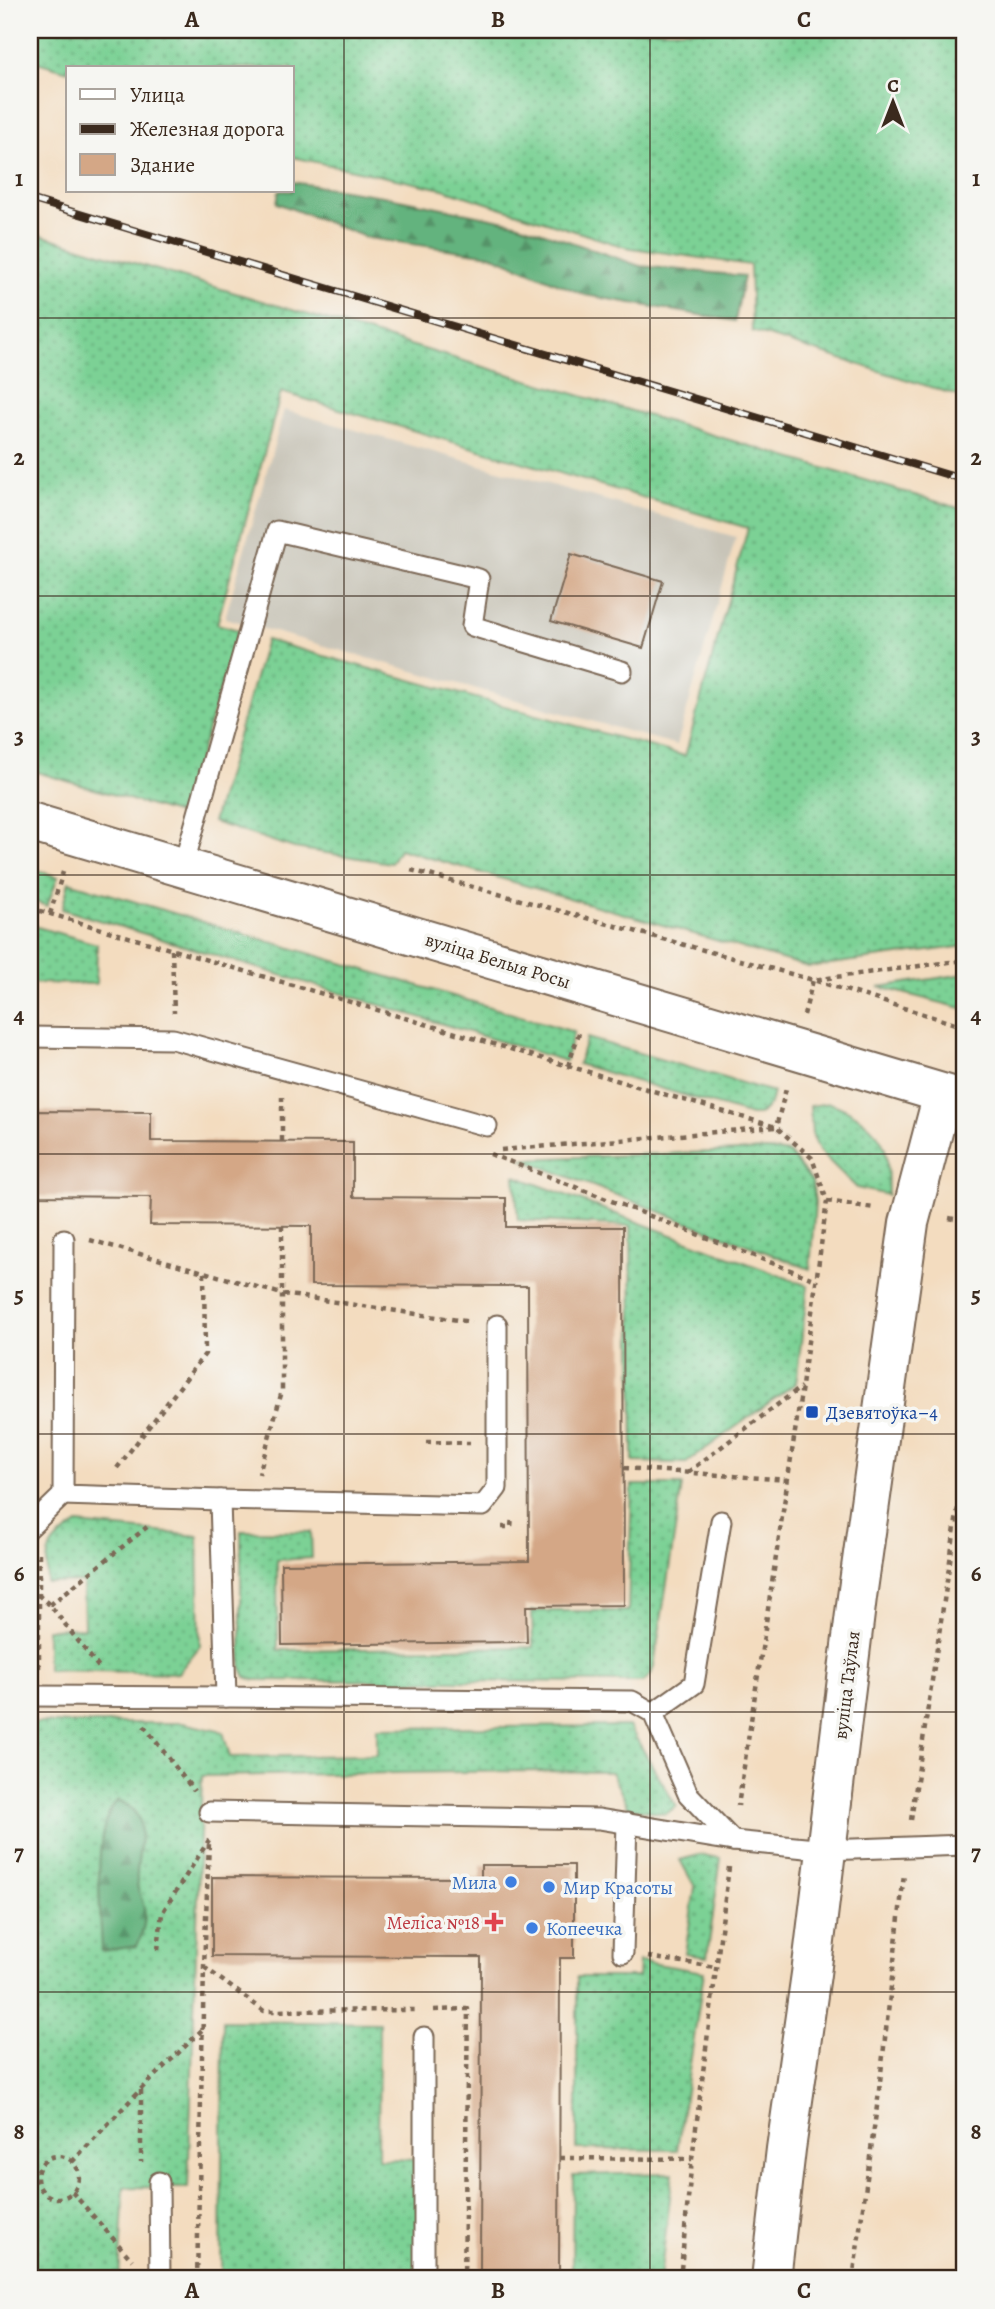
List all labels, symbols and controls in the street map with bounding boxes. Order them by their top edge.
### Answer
text: A [184,4,200,35]
text: B [491,4,505,35]
text: C [797,4,811,35]
legend [66,66,294,192]
north arrow [858,66,928,136]
text: С [887,73,899,99]
text: Улица [130,81,185,109]
text: Железная дорога [130,115,285,143]
text: Здание [130,151,195,179]
text: 1 [15,163,23,194]
text: 1 [972,163,980,194]
text: 2 [13,442,25,473]
text: 2 [970,442,982,473]
text: 3 [14,721,24,752]
text: 3 [971,721,981,752]
street label: вуліца Белыя Росы [422,926,574,995]
text: 4 [14,1000,25,1031]
text: 4 [971,1000,982,1031]
text: 5 [14,1279,24,1310]
text: 5 [971,1279,981,1310]
place label: Дзевятоўка–4 [826,1400,938,1426]
marker: Дзевятоўка–4 [804,1404,820,1420]
text: 6 [14,1558,25,1589]
text: 6 [971,1558,982,1589]
street label: вуліца Таўлая [827,1629,867,1741]
text: 7 [14,1837,24,1868]
text: 7 [971,1837,981,1868]
place label: Мила [452,1870,497,1896]
marker: Мила [503,1874,519,1890]
place label: Мир Красоты [563,1875,673,1901]
marker: Мир Красоты [541,1879,557,1895]
place label: Меліса №18 [386,1910,480,1936]
marker: Меліса №18 [486,1914,502,1930]
place label: Копеечка [546,1916,623,1942]
marker: Копеечка [524,1920,540,1936]
text: 8 [13,2116,25,2147]
text: 8 [970,2116,982,2147]
text: A [184,2275,200,2306]
text: B [491,2275,505,2306]
text: C [797,2275,811,2306]

